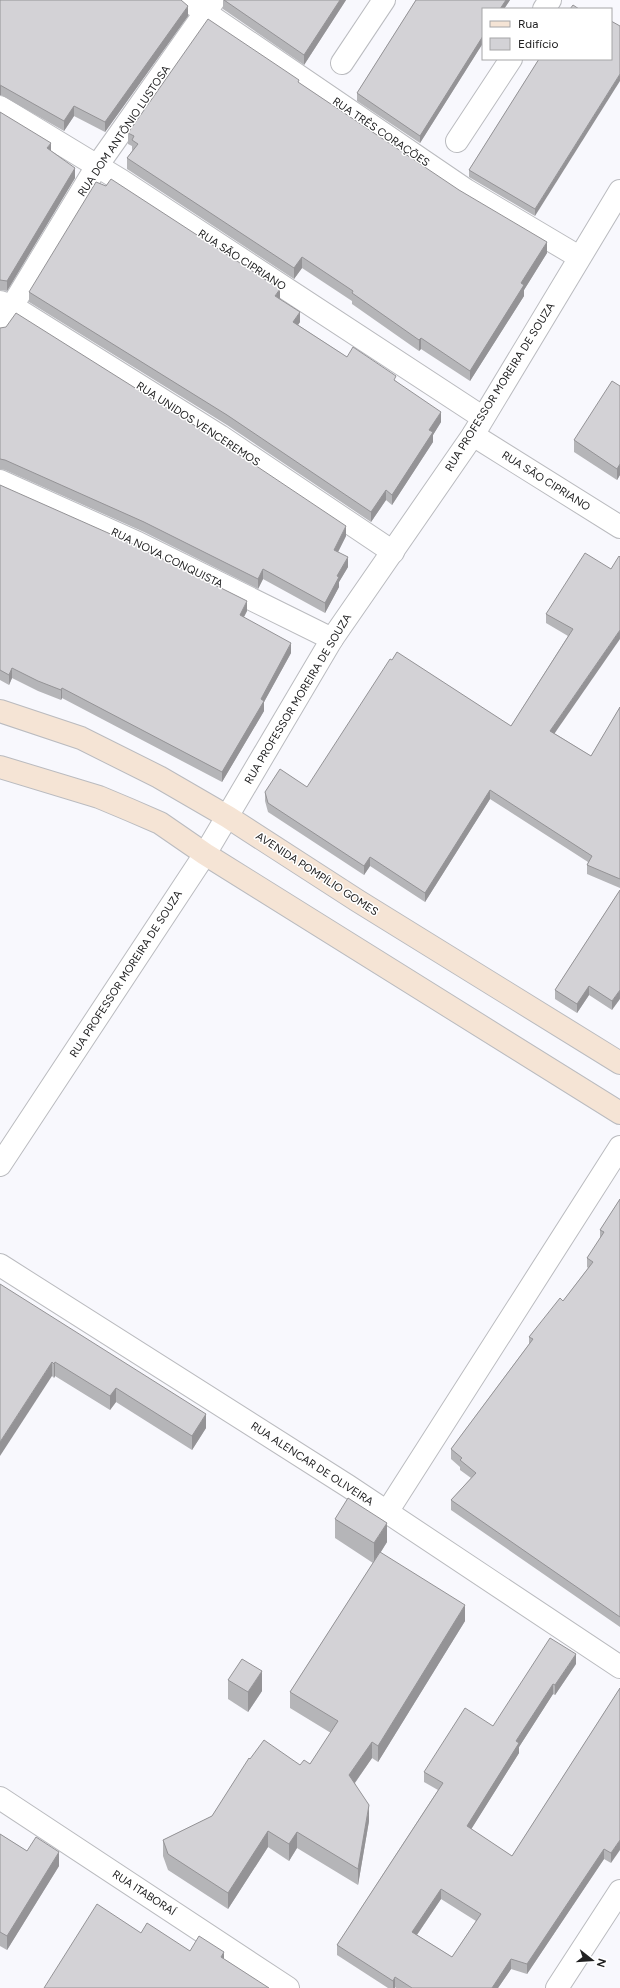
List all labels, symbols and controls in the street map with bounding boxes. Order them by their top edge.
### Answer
legend [482,8,612,60]
text: Rua [518,17,538,31]
text: Edifício [518,37,558,51]
street label: RUA DOM ANTÔNIO LUSTOSA [74,62,173,199]
street label: RUA TRÊS CORAÇÕES [330,94,433,169]
street label: RUA SÃO CIPRIANO [196,226,289,293]
street label: RUA PROFESSOR MOREIRA DE SOUZA [442,300,558,474]
street label: RUA UNIDOS VENCEREMOS [134,379,262,469]
street label: RUA SÃO CIPRIANO [499,448,594,514]
street label: RUA NOVA CONQUISTA [109,525,226,591]
street label: RUA PROFESSOR MOREIRA DE SOUZA [242,611,354,787]
street label: AVENIDA POMPÍLIO GOMES [253,830,381,919]
street label: RUA PROFESSOR MOREIRA DE SOUZA [67,888,185,1060]
street label: RUA ALENCAR DE OLIVEIRA [248,1419,376,1509]
street label: RUA ITABORAÍ [110,1868,179,1919]
north arrow [572,1940,612,1980]
text: N [594,1957,609,1969]

